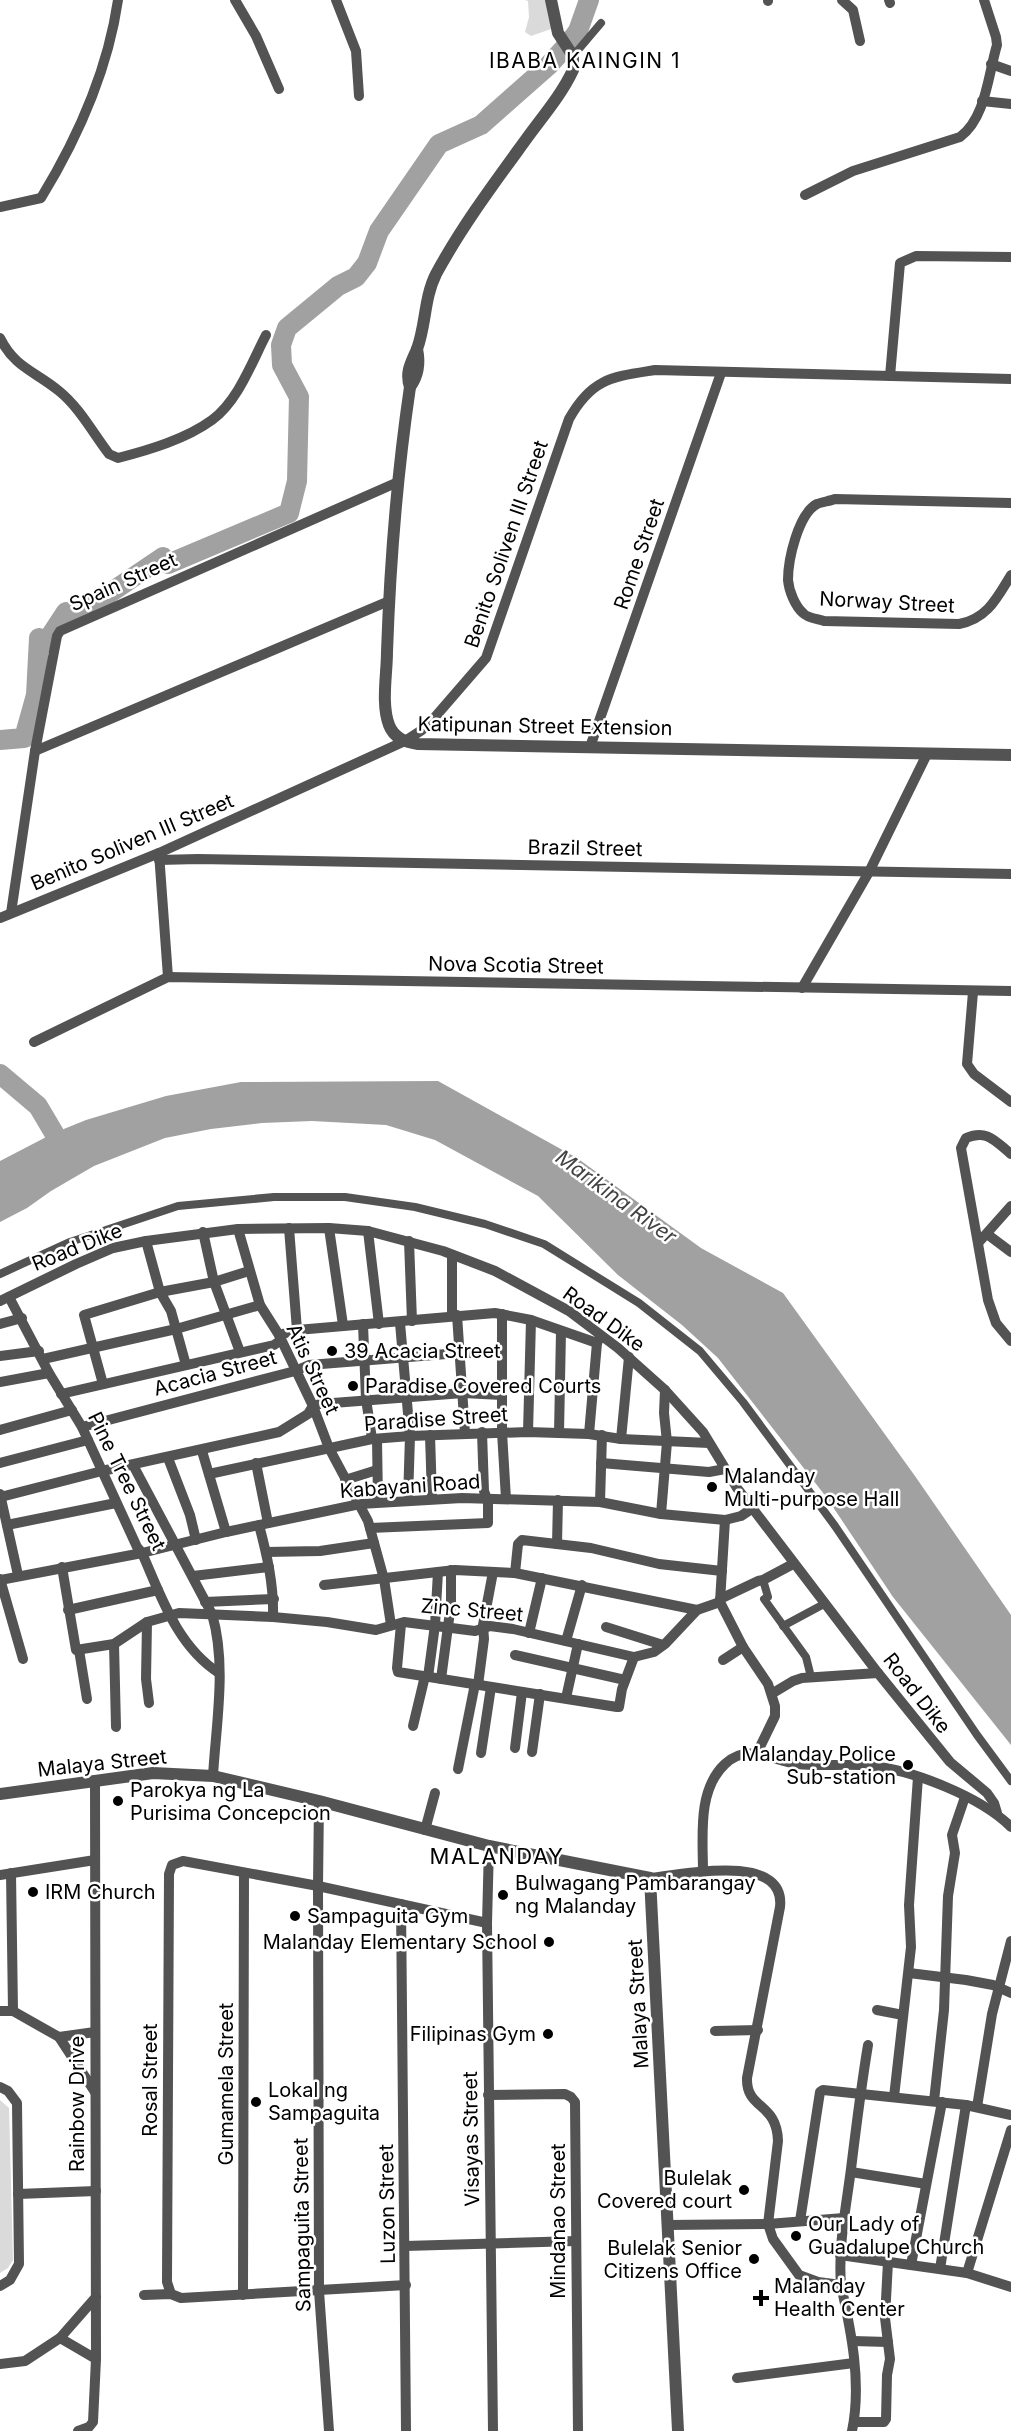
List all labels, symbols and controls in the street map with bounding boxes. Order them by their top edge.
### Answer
district label: IBABA KAINGIN 1 [489,48,681,73]
street label: Benito Soliven Ⅲ Street [459,437,553,651]
street label: Rome Street [609,495,669,613]
street label: Spain Street [65,547,181,616]
street label: Norway Street [819,586,956,618]
street label: Katipunan Street Extension [417,712,673,740]
street label: Benito Soliven Ⅲ Street [27,788,237,896]
street label: Brazil Street [527,835,643,861]
street label: Nova Scotia Street [428,951,604,979]
water label: Marikina River [551,1144,682,1249]
street label: Road Dike [28,1218,126,1276]
street label: Road Dike [558,1281,650,1357]
street label: Atis Street [282,1320,345,1419]
place label: 39 Acacia Street [344,1339,501,1363]
marker: 39 Acacia Street [325,1344,339,1358]
street label: Acacia Street [151,1345,279,1401]
place label: Paradise Covered Courts [365,1374,601,1398]
marker: Paradise Covered Courts [346,1379,360,1393]
street label: Paradise Street [363,1402,509,1436]
street label: Pine Tree Street [83,1408,171,1555]
place label: Malanday Multi-purpose Hall [724,1464,899,1511]
street label: Kabayani Road [339,1469,481,1503]
marker: Malanday Multi-purpose Hall [705,1480,719,1494]
street label: Zinc Street [420,1594,525,1626]
street label: Road Dike [878,1648,956,1738]
place label: Malanday Police Sub-station [741,1742,896,1789]
street label: Malaya Street [36,1744,168,1782]
marker: Malanday Police Sub-station [901,1758,915,1772]
place label: Parokya ng La Purisima Concepcion [130,1778,331,1825]
marker: Parokya ng La Purisima Concepcion [111,1794,125,1808]
district label: MALANDAY [430,1843,564,1869]
place label: Bulwagang Pambarangay ng Malanday [515,1871,756,1918]
place label: IRM Church [45,1880,156,1904]
marker: IRM Church [26,1885,40,1899]
marker: Bulwagang Pambarangay ng Malanday [496,1888,510,1902]
place label: Sampaguita Gym [307,1904,468,1928]
marker: Sampaguita Gym [288,1909,302,1923]
place label: Malanday Elementary School [263,1930,537,1954]
marker: Malanday Elementary School [542,1935,556,1949]
street label: Malaya Street [623,1938,653,2069]
street label: Gumamela Street [214,2002,238,2165]
place label: Filipinas Gym [410,2022,536,2046]
street label: Rosal Street [138,2023,162,2137]
marker: Filipinas Gym [541,2027,555,2041]
street label: Rainbow Drive [65,2036,89,2172]
street label: Visayas Street [458,2071,484,2207]
place label: Lokal ng Sampaguita [268,2078,380,2125]
marker: Lokal ng Sampaguita [249,2095,263,2109]
street label: Sampaguita Street [288,2137,316,2312]
street label: Luzon Street [374,2143,400,2264]
street label: Mindanao Street [546,2143,570,2299]
place label: Bulelak Covered court [597,2166,732,2213]
marker: Bulelak Covered court [737,2183,751,2197]
place label: Our Lady of Guadalupe Church [808,2212,984,2259]
marker: Our Lady of Guadalupe Church [789,2229,803,2243]
place label: Bulelak Senior Citizens Office [604,2236,742,2283]
marker: Bulelak Senior Citizens Office [747,2252,761,2266]
place label: Malanday Health Center [774,2274,905,2321]
marker: Malanday Health Center [752,2289,770,2307]

